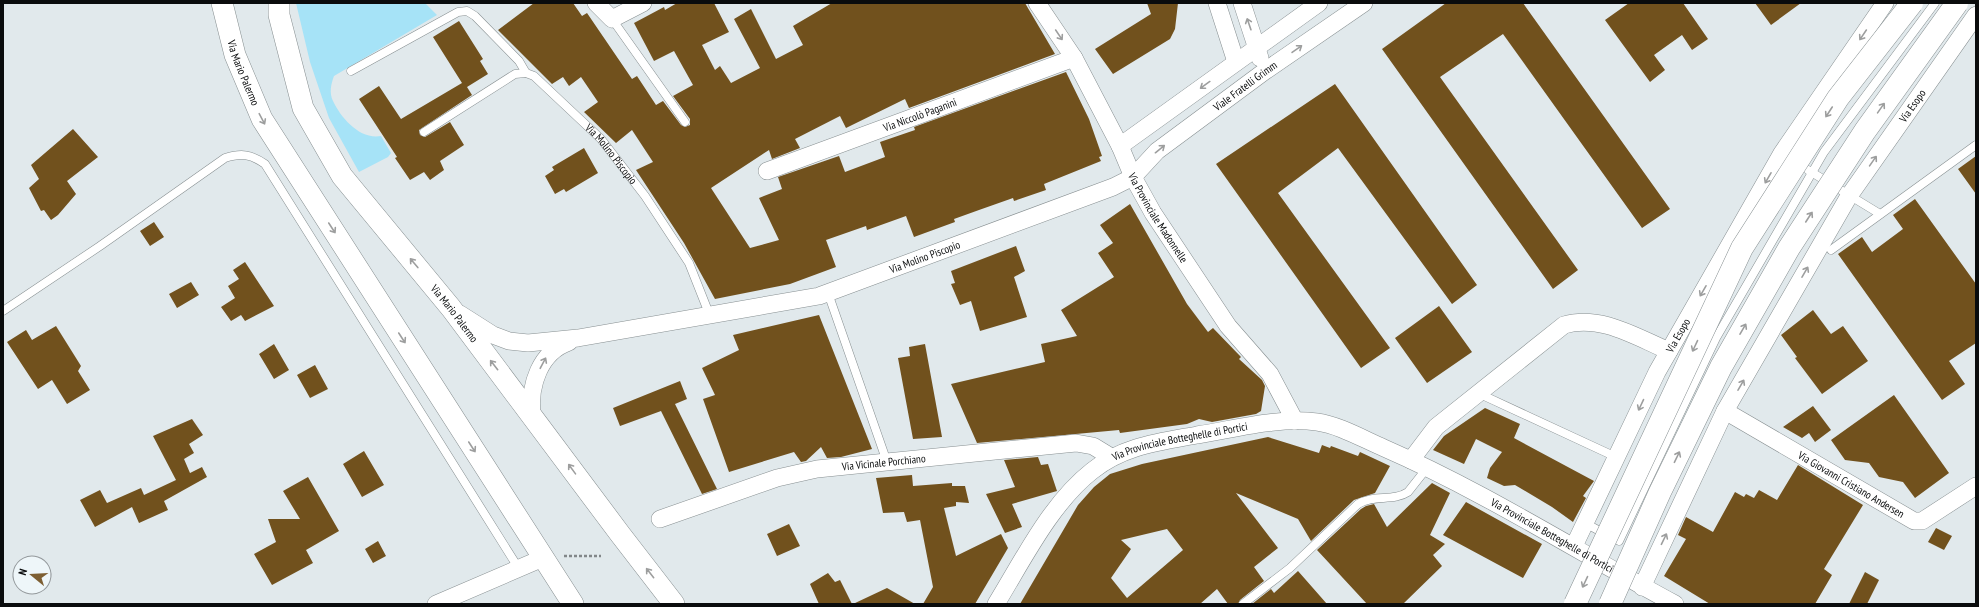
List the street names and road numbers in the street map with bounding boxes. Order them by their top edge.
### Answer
street label: Via Mario Palermo [224,38,263,108]
street label: Viale Fratelli Grimm [1210,58,1280,115]
street label: Via Esopo [1895,86,1929,126]
street label: Via Niccolò Paganini [880,95,959,135]
street label: Via Molino Piscopio [581,120,640,187]
street label: Via Provinciale Madonnelle [1125,170,1191,266]
street label: Via Molino Piscopio [886,237,962,277]
street label: Via Mario Palermo [427,281,481,345]
street label: Via Esopo [1662,316,1693,356]
street label: Via Provinciale Botteghelle di Portici [1109,419,1249,464]
street label: Via Giovanni Cristiano Andersen [1795,448,1907,521]
street label: Via Vicinale Porchiano [840,451,926,474]
street label: Via Provinciale Botteghelle di Portici [1487,495,1616,575]

